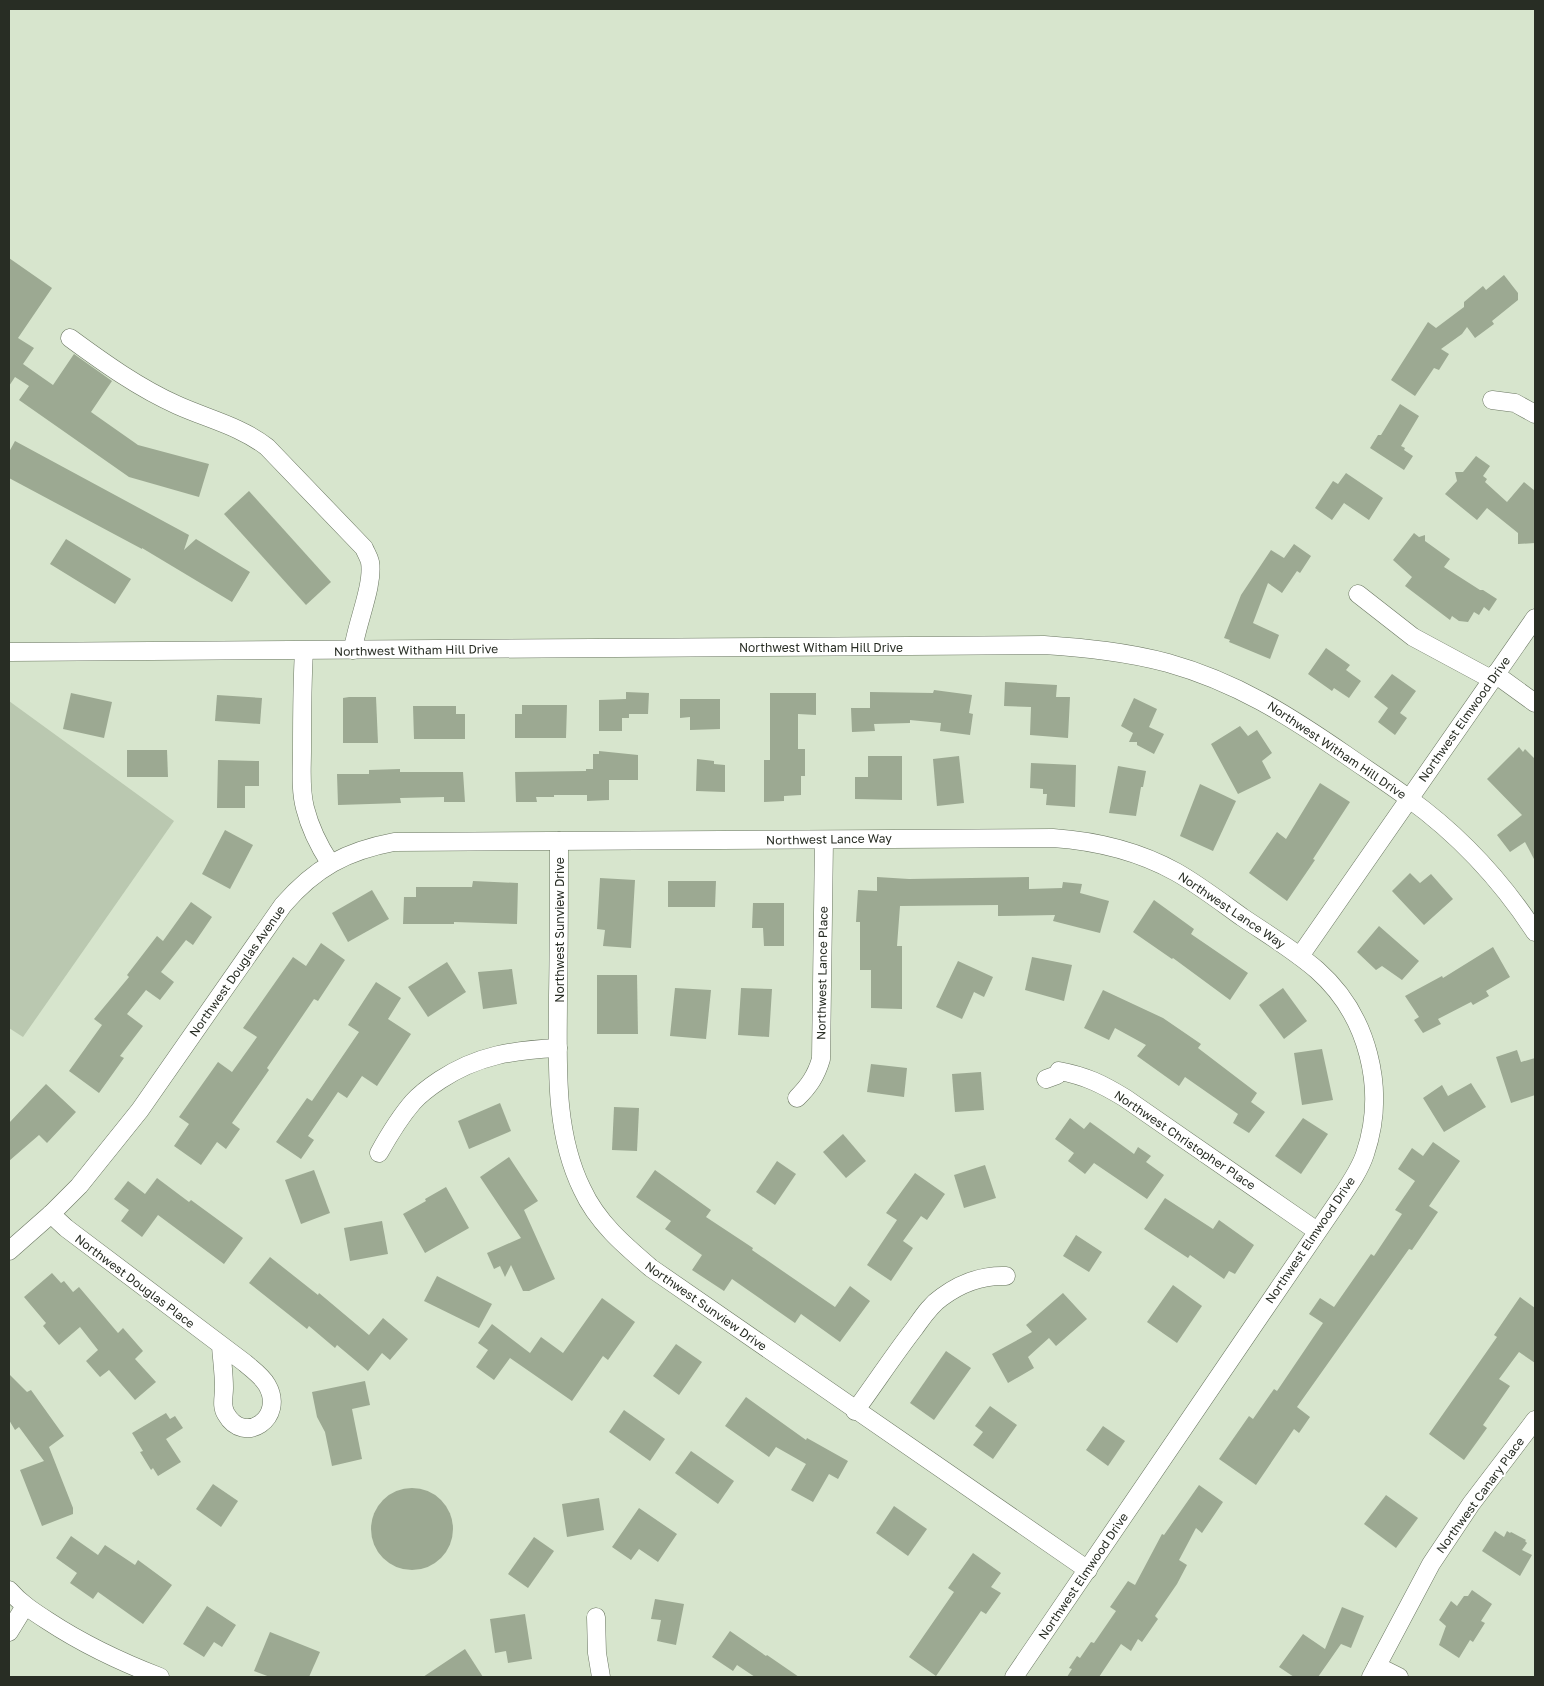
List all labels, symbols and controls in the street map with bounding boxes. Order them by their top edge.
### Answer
street label: Northwest Witham Hill Drive [739,640,903,655]
street label: Northwest Witham Hill Drive [334,641,498,659]
street label: Northwest Elmwood Drive [1415,653,1513,785]
street label: Northwest Witham Hill Drive [1265,698,1409,802]
street label: Northwest Lance Way [766,830,892,848]
street label: Northwest Sunview Drive [552,857,567,1003]
street label: Northwest Lance Way [1176,869,1289,952]
street label: Northwest Douglas Avenue [186,903,288,1039]
street label: Northwest Lance Place [813,906,831,1040]
street label: Northwest Christopher Place [1111,1087,1259,1193]
street label: Northwest Elmwood Drive [1262,1174,1358,1306]
street label: Northwest Douglas Place [72,1231,198,1331]
street label: Northwest Sunview Drive [642,1258,770,1354]
street label: Northwest Canary Place [1433,1434,1527,1556]
street label: Northwest Elmwood Drive [1035,1510,1131,1642]

